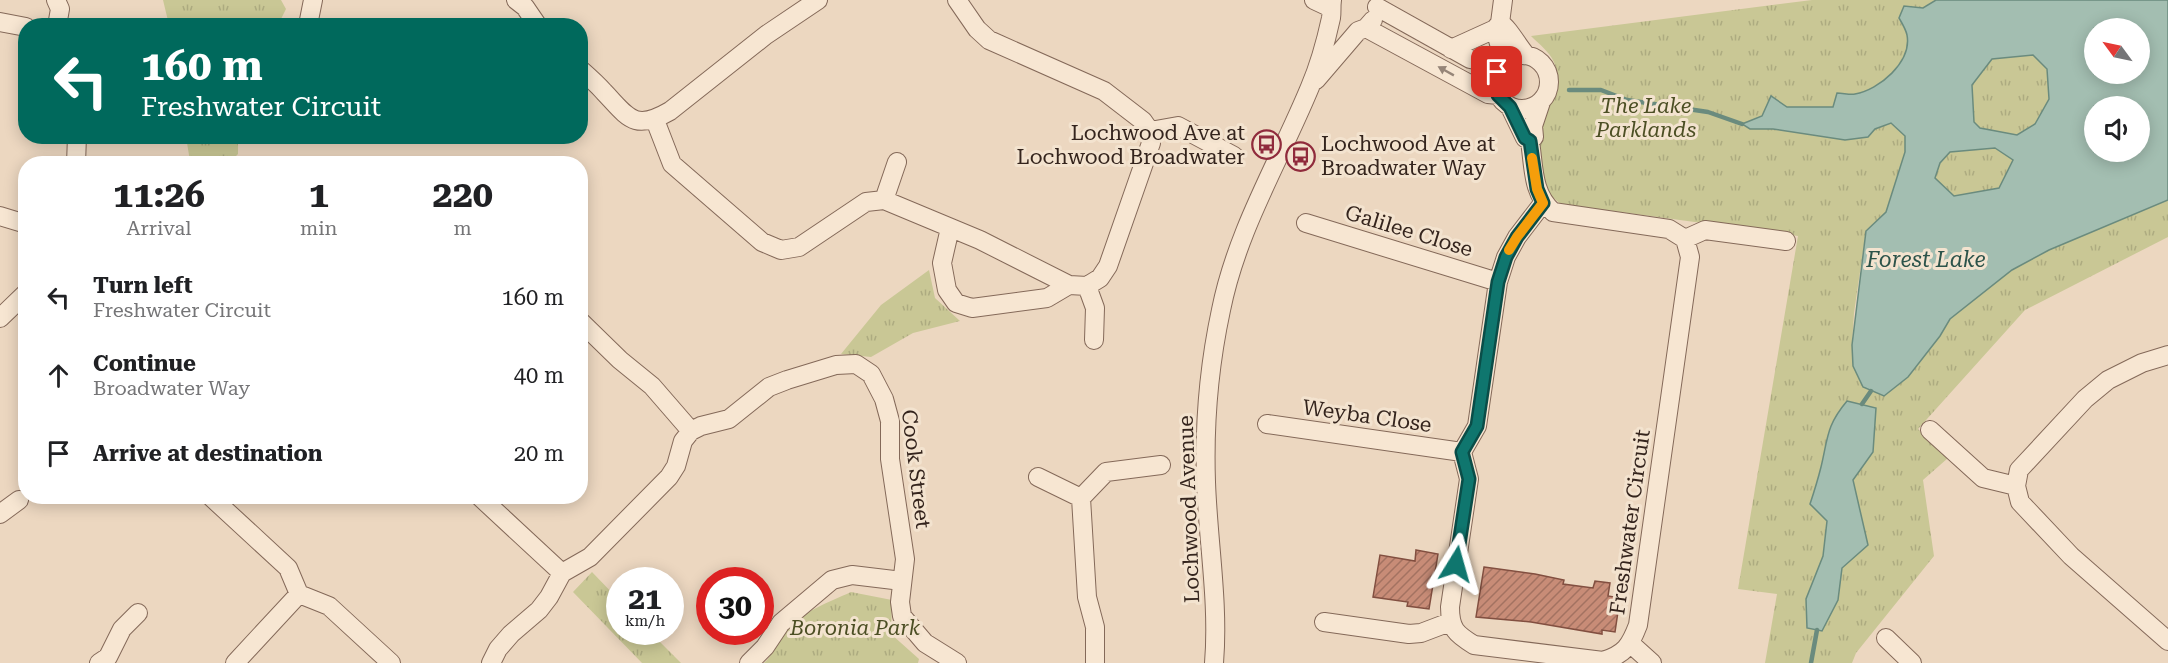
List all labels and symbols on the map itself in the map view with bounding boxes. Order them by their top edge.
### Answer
north arrow [2084,18,2150,84]
pin [1471,46,1522,97]
one-way arrow [1437,66,1454,76]
park label: The Lake Parklands [1595,94,1696,142]
place label: Lochwood Ave at Lochwood Broadwater [1017,121,1245,169]
bus stop icon: Lochwood Ave at Lochwood Broadwater [1250,129,1282,161]
place label: Lochwood Ave at Broadwater Way [1321,132,1495,180]
bus stop icon: Lochwood Ave at Broadwater Way [1284,140,1316,172]
street label: Galilee Close [1342,200,1476,262]
water label: Forest Lake [1865,247,1986,272]
street label: Weyba Close [1301,395,1433,437]
street label: Cook Street [897,408,935,530]
street label: Lochwood Avenue [1174,415,1204,603]
street label: Freshwater Circuit [1605,428,1655,616]
position arrow [1424,532,1488,596]
speed limit sign: 30 [696,567,774,645]
park label: Boronia Park [789,616,921,640]

